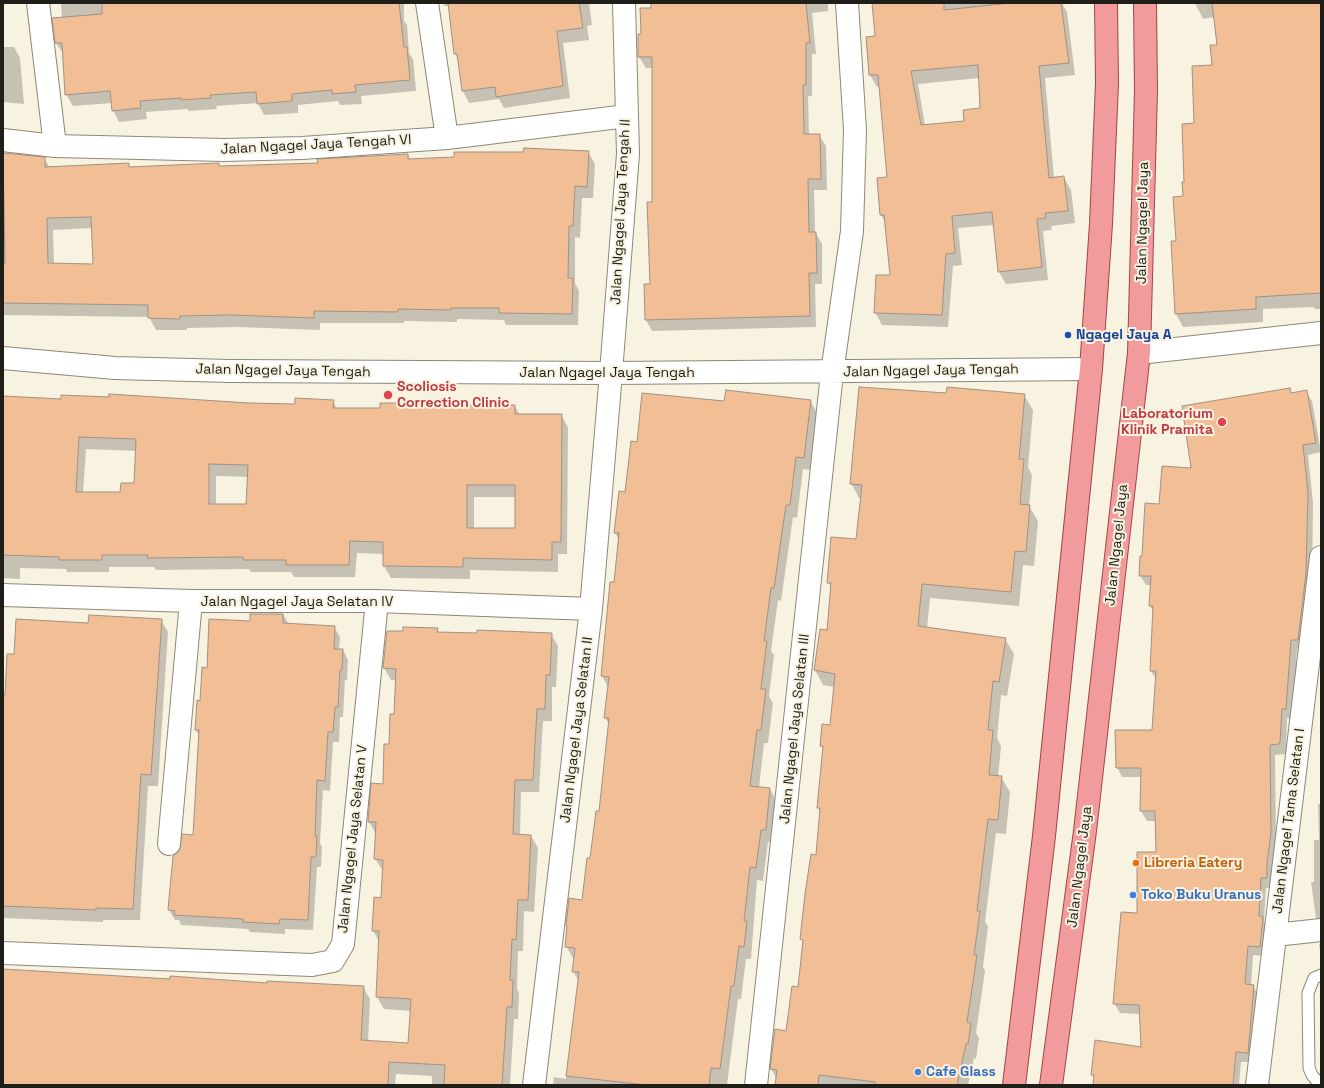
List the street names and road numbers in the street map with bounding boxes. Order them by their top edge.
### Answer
street label: Jalan Ngagel Jaya Tengah II [608,119,634,305]
street label: Jalan Ngagel Jaya Tengah VI [220,132,412,158]
street label: Jalan Ngagel Jaya [1134,162,1152,284]
street label: Jalan Ngagel Jaya Tengah [195,361,371,381]
street label: Jalan Ngagel Jaya Tengah [843,361,1019,381]
street label: Jalan Ngagel Jaya Tengah [519,365,695,381]
street label: Jalan Ngagel Jaya [1102,483,1132,607]
street label: Jalan Ngagel Jaya Selatan IV [201,594,393,610]
street label: Jalan Ngagel Jaya Selatan III [777,633,813,825]
street label: Jalan Ngagel Jaya Selatan II [557,636,597,824]
street label: Jalan Ngagel Tama Selatan I [1269,727,1309,915]
street label: Jalan Ngagel Jaya Selatan V [335,744,371,934]
street label: Jalan Ngagel Jaya [1064,805,1096,929]

